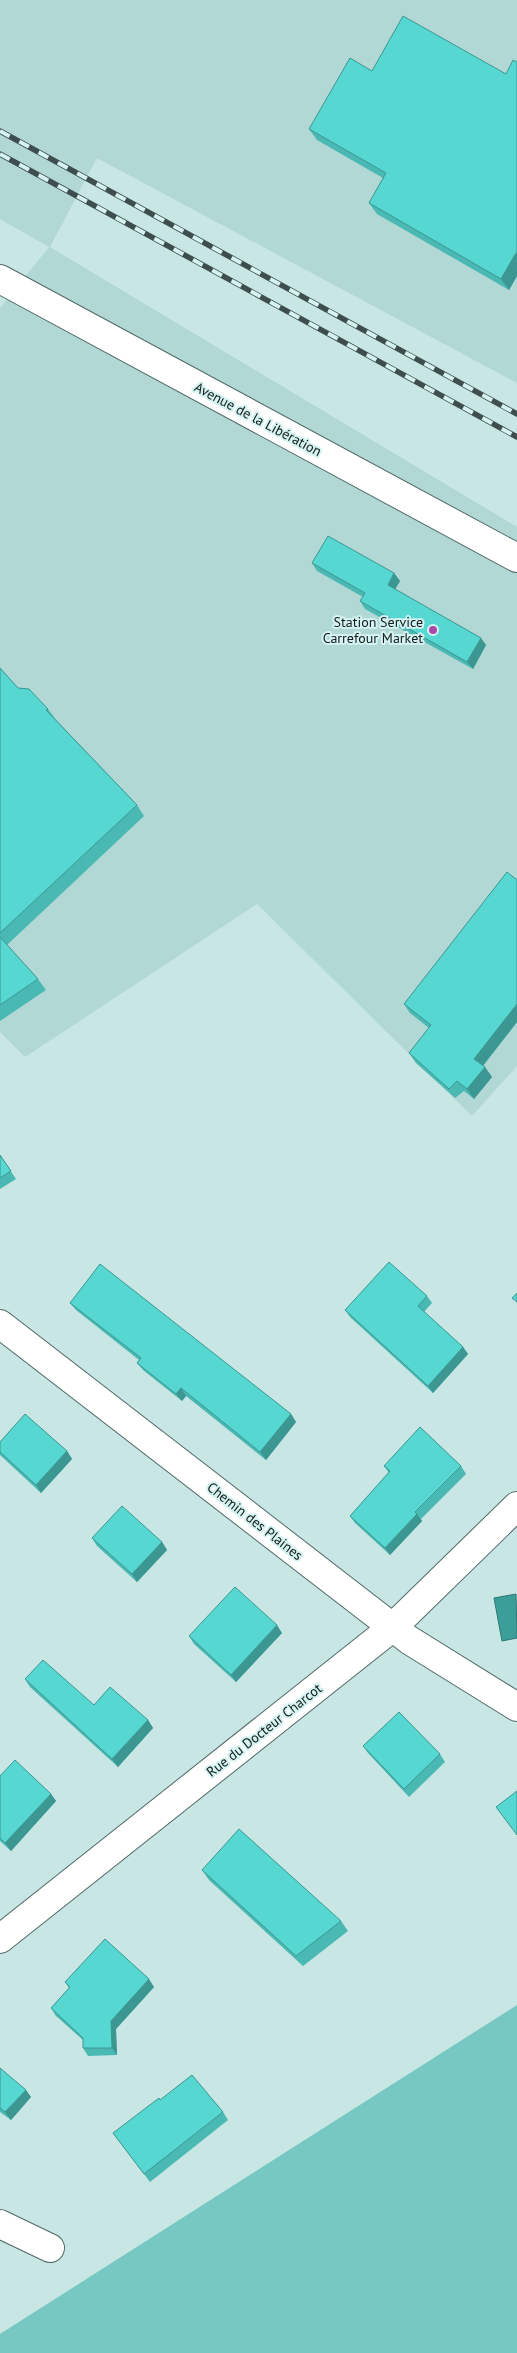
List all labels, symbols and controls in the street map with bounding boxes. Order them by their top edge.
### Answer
street label: Avenue de la Libération [191,378,325,460]
place label: Station Service Carrefour Market [323,613,423,647]
marker: Station Service Carrefour Market [427,624,439,636]
street label: Chemin des Plaines [203,1478,307,1564]
street label: Rue du Docteur Charcot [203,1679,326,1781]

